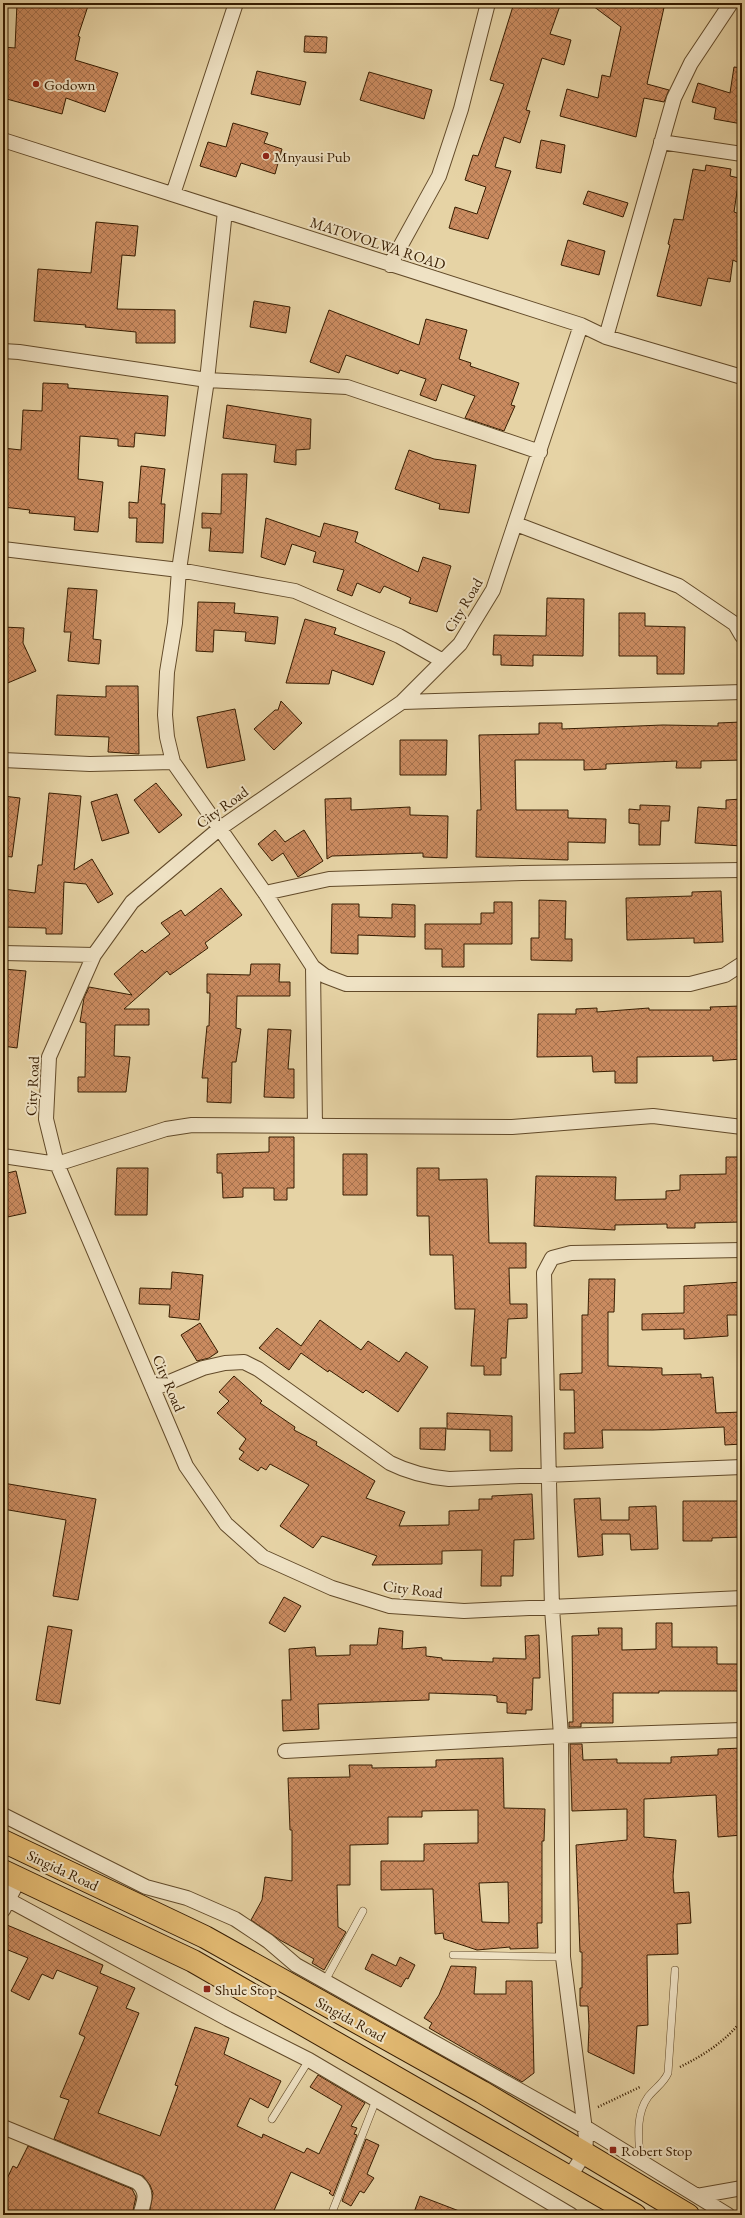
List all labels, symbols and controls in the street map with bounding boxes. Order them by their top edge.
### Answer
place label: Godown [44,75,95,94]
marker: Godown [31,79,41,89]
place label: Mnyausi Pub [274,147,351,166]
marker: Mnyausi Pub [261,151,271,161]
street label: MATOVOLWA ROAD [308,212,448,274]
street label: City Road [439,574,487,636]
street label: City Road [192,781,252,832]
street label: City Road [21,1055,43,1116]
street label: City Road [149,1352,190,1415]
street label: City Road [382,1576,444,1602]
street label: Singida Road [24,1845,102,1895]
place label: Shule Stop [215,1980,277,1999]
marker: Shule Stop [202,1984,212,1994]
street label: Singida Road [313,1992,390,2046]
place label: Robert Stop [621,2141,693,2160]
marker: Robert Stop [608,2145,618,2155]

